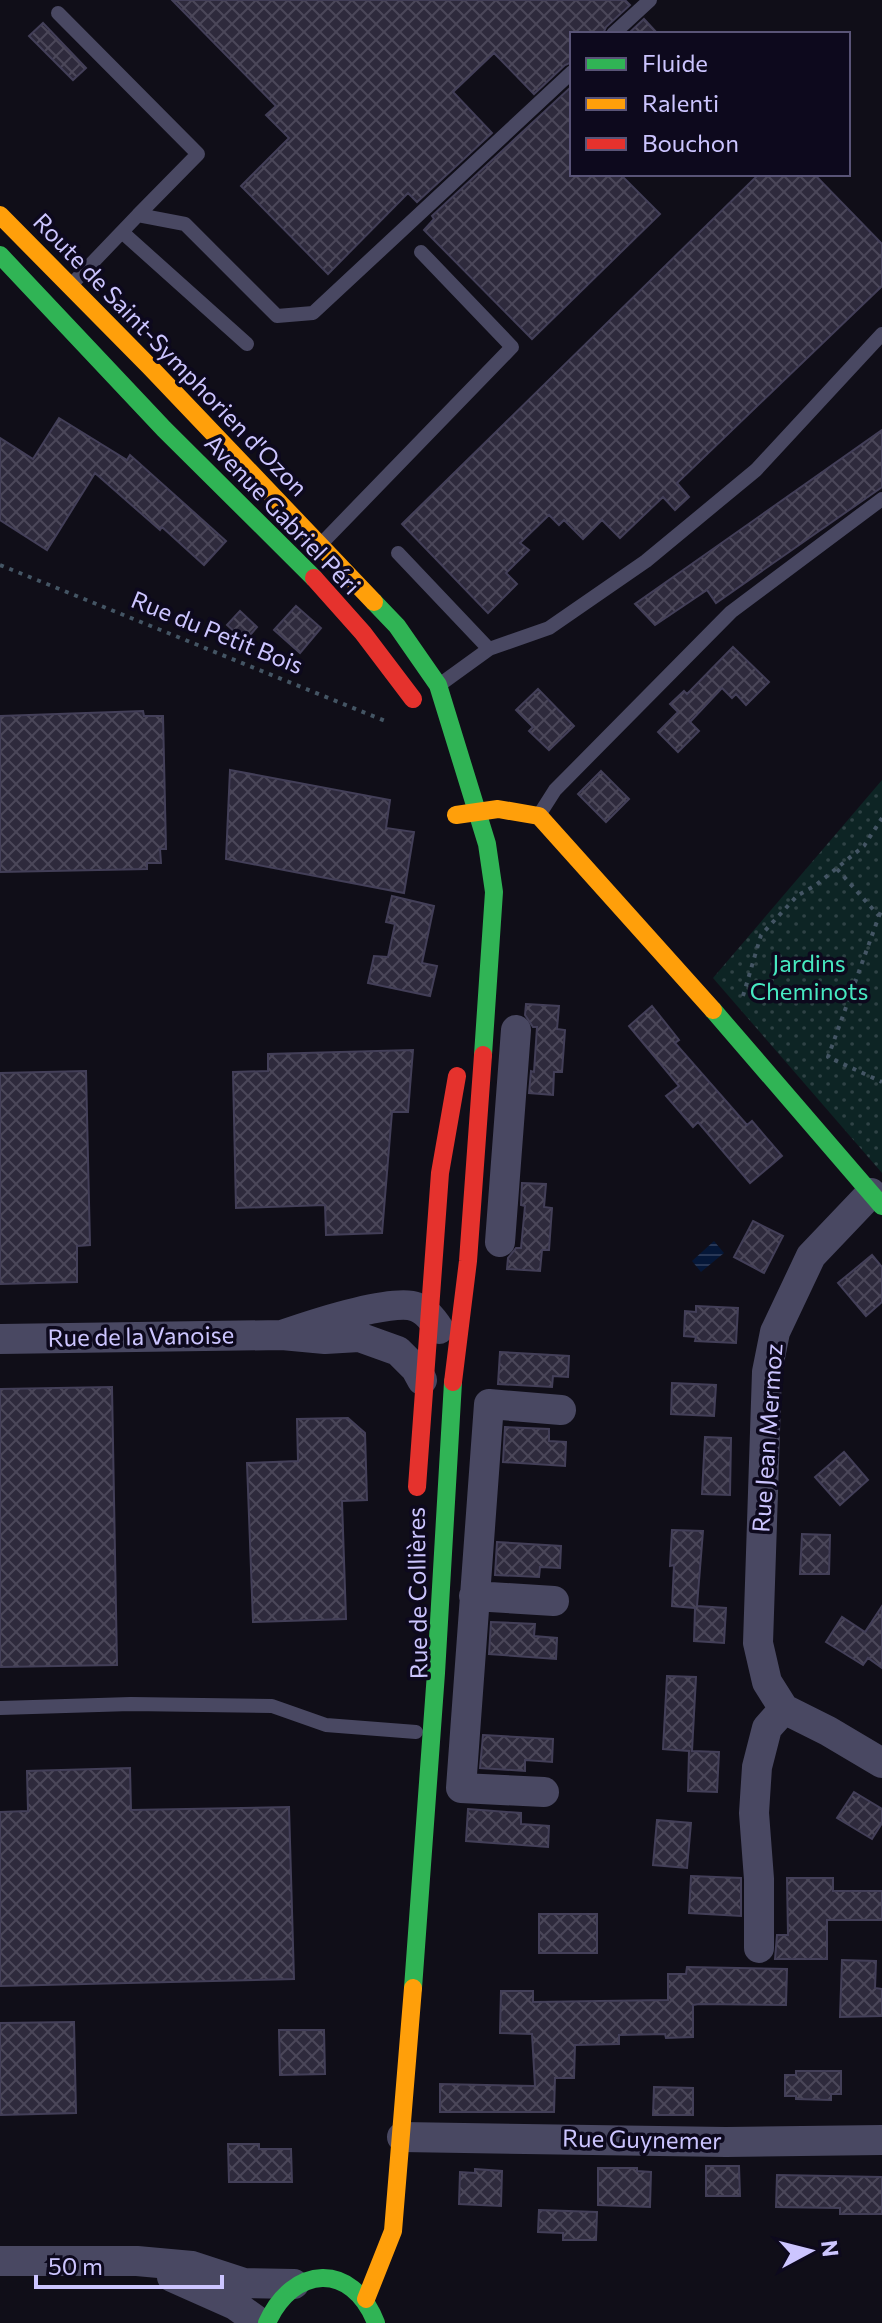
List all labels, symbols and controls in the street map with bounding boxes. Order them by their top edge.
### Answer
legend [570,32,850,176]
text: Fluide [642,48,708,77]
text: Ralenti [642,88,719,117]
text: Bouchon [642,128,739,157]
street label: Route de Saint-Symphorien d'Ozon [28,207,314,501]
street label: Avenue Gabriel Péri [199,428,367,600]
street label: Rue du Petit Bois [127,584,308,679]
park label: Jardins Cheminots [750,948,868,1005]
street label: Rue de la Vanoise [47,1319,235,1352]
street label: Rue Jean Mermoz [745,1342,788,1533]
street label: Rue de Collières [400,1507,433,1679]
street label: Rue Guynemer [562,2123,722,2154]
north arrow [770,2211,850,2291]
scale bar [36,2239,222,2289]
text: N [816,2239,845,2258]
text: 50 m [48,2251,103,2280]

